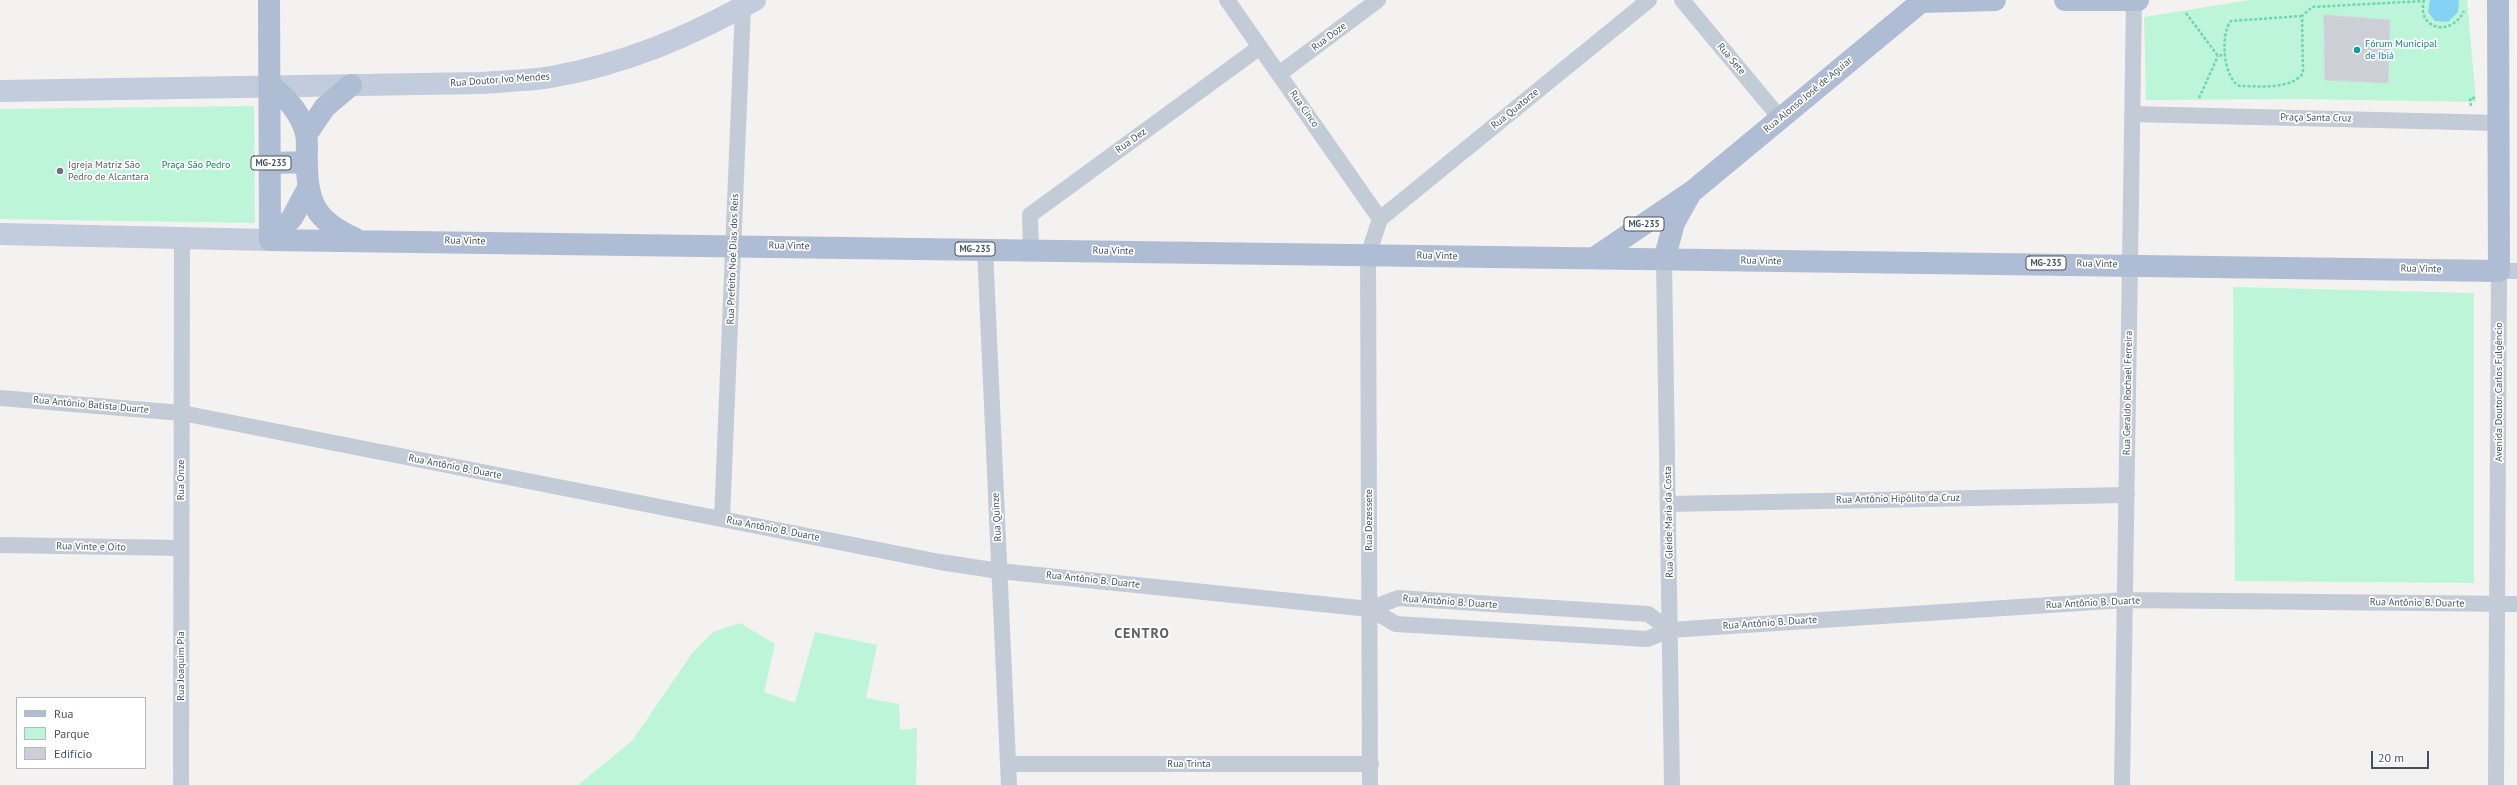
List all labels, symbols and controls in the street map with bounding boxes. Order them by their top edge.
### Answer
street label: Rua Doze [1309,20,1349,54]
place label: Fórum Municipal de Ibiá [2365,38,2437,62]
street label: Rua Sete [1714,41,1748,77]
marker: Fórum Municipal de Ibiá [2352,45,2362,55]
street label: Rua Alonso José de Aguiar [1761,55,1855,135]
street label: Rua Doutor Ivo Mendes [450,71,550,89]
street label: Rua Quatorze [1489,86,1541,132]
street label: Rua Cinco [1287,88,1321,130]
street label: Praça Santa Cruz [2280,111,2352,125]
street label: Rua Dez [1113,126,1149,156]
road number: MG-235 [251,156,291,170]
place label: Igreja Matriz São Pedro de Alcantara [68,159,149,182]
park label: Praça São Pedro [162,159,230,171]
marker: Igreja Matriz São Pedro de Alcantara [55,166,65,176]
street label: Rua Prefeito Noé Dias dos Reis [725,193,741,325]
road number: MG-235 [1624,217,1664,231]
street label: Rua Vinte [444,235,486,247]
street label: Rua Vinte [768,240,810,252]
road number: MG-235 [955,242,995,256]
street label: Rua Vinte [1092,245,1134,257]
street label: Rua Vinte [1416,250,1458,262]
street label: Rua Vinte [1740,255,1782,267]
road number: MG-235 [2026,256,2066,270]
street label: Rua Vinte [2076,258,2118,270]
street label: Rua Vinte [2400,263,2442,275]
street label: Avenida Doutor Carlos Fulgêncio [2493,322,2505,462]
street label: Rua Geraldo Rochael Ferreira [2121,331,2135,455]
street label: Rua Antônio Batista Duarte [33,394,149,416]
street label: Rua Antônio B. Duarte [407,452,503,482]
street label: Rua Onze [175,460,187,500]
street label: Rua Gleide Maria da Costa [1662,466,1676,578]
street label: Rua Dezessete [1363,489,1375,551]
street label: Rua Quinze [990,492,1004,542]
street label: Rua Antônio Hipólito da Cruz [1836,492,1960,506]
street label: Rua Antônio B. Duarte [725,514,821,544]
street label: Rua Vinte e Oito [56,540,126,554]
street label: Rua Antônio B. Duarte [1045,569,1141,591]
street label: Rua Antônio B. Duarte [1402,593,1498,611]
street label: Rua Antônio B. Duarte [2045,595,2141,611]
street label: Rua Antônio B. Duarte [2370,596,2464,610]
street label: Rua Antônio B. Duarte [1722,614,1818,632]
district label: CENTRO [1114,626,1170,642]
street label: Rua Joaquim Pia [175,631,187,701]
legend [16,697,146,769]
text: Rua [54,706,73,721]
text: Parque [54,726,89,741]
scale bar [2373,743,2431,769]
text: Edifício [54,746,92,761]
text: 20 m [2378,750,2404,765]
street label: Rua Trinta [1167,758,1211,770]

